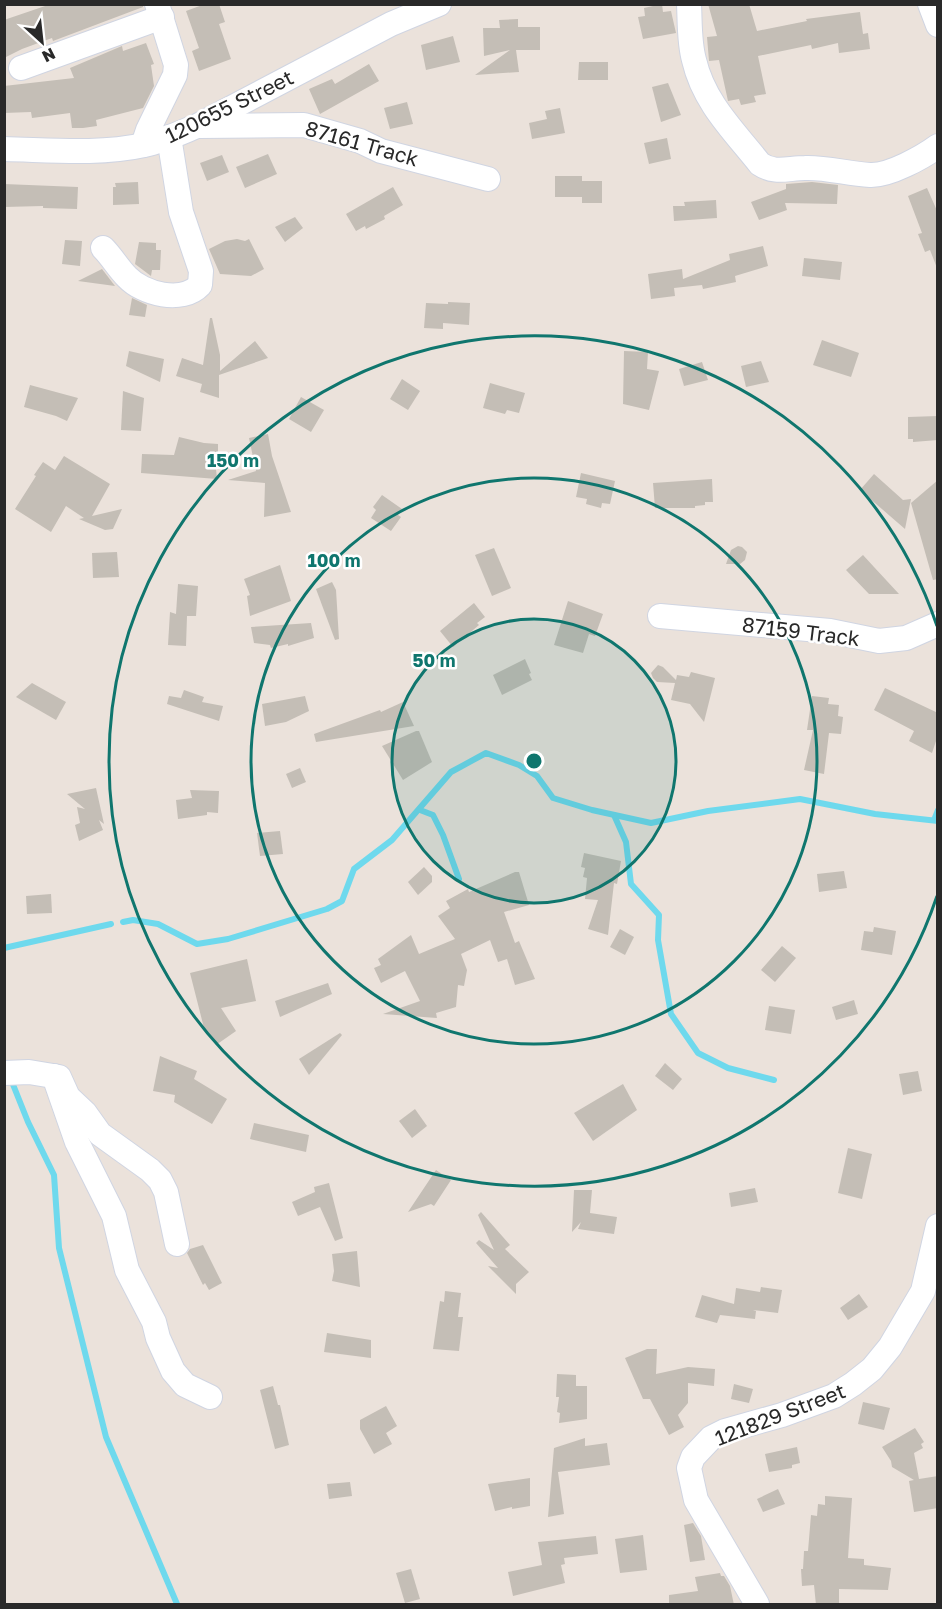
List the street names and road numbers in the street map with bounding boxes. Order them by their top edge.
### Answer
street label: 120655 Street [160,64,298,148]
street label: 87161 Track [302,114,422,172]
street label: 87159 Track [741,611,862,651]
street label: 121829 Street [711,1377,849,1451]

